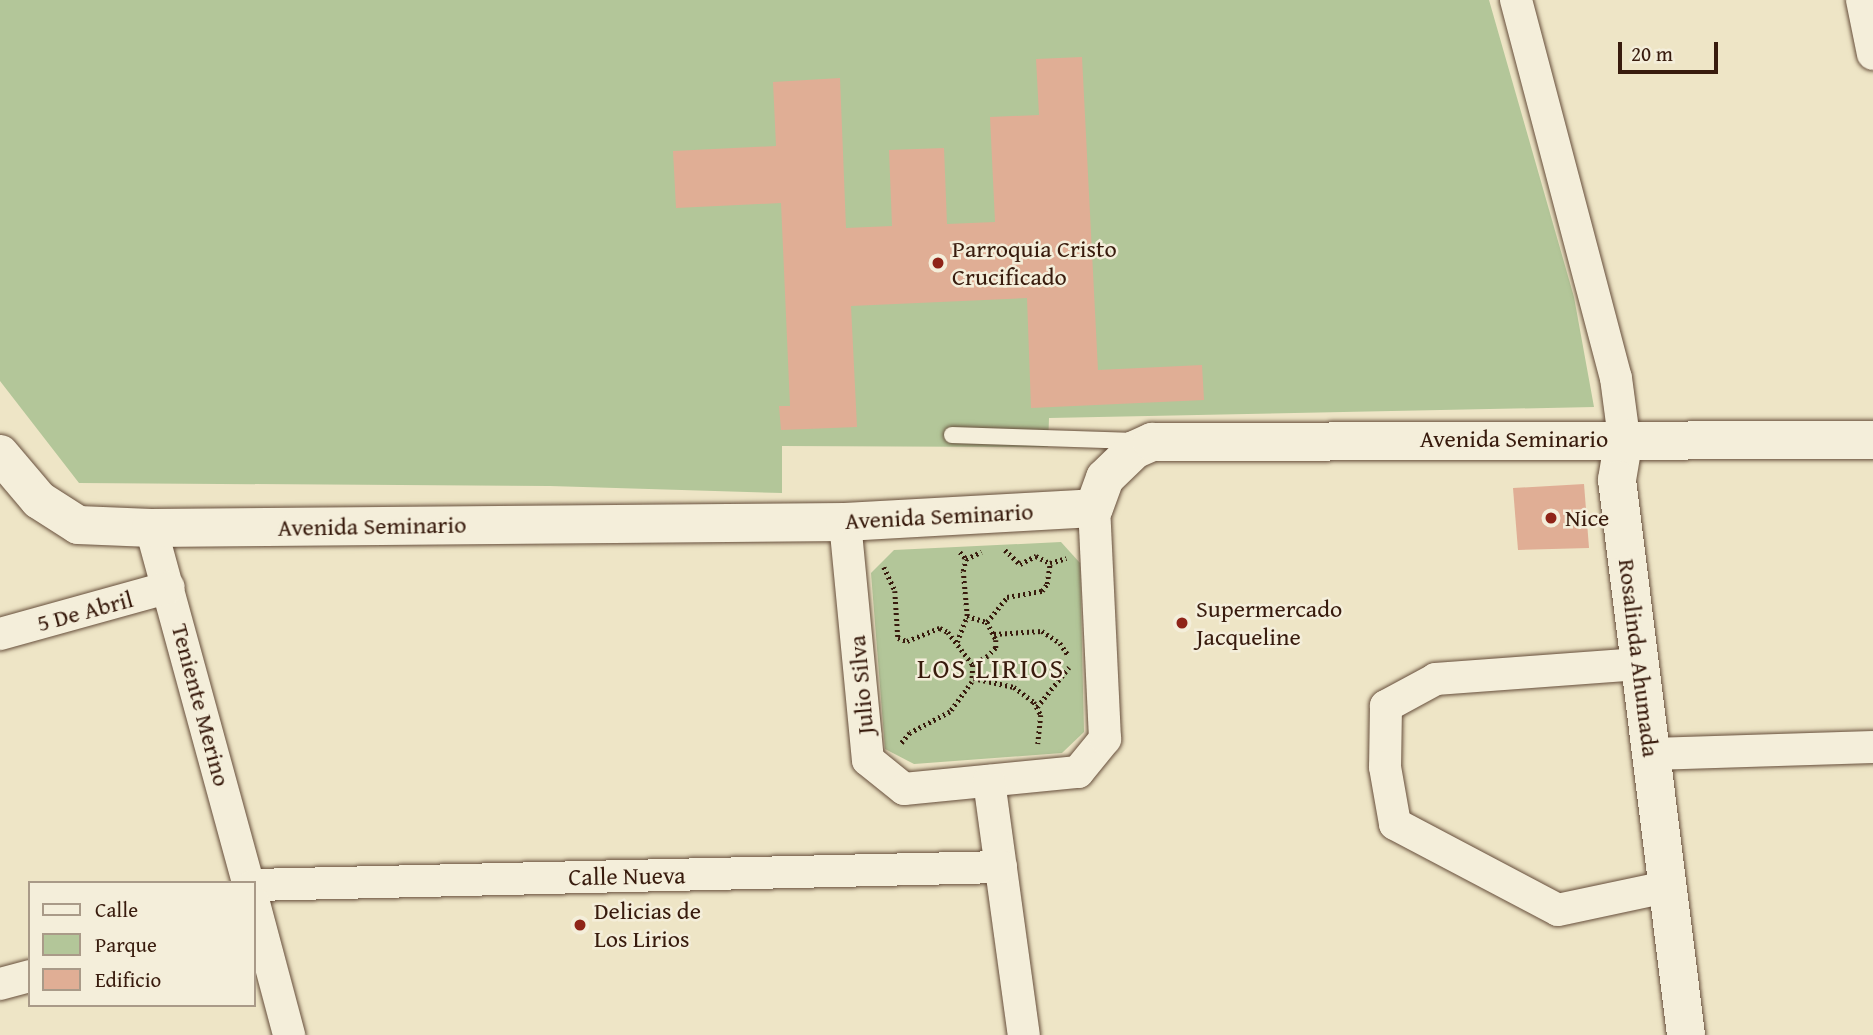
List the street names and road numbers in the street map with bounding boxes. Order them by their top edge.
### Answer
street label: Avenida Seminario [1420,425,1608,453]
street label: Avenida Seminario [844,497,1034,535]
street label: Avenida Seminario [277,510,467,542]
street label: Rosalinda Ahumada [1613,557,1665,759]
street label: 5 De Abril [34,584,136,638]
street label: Teniente Merino [165,621,237,789]
street label: Julio Silva [842,634,880,736]
street label: Calle Nueva [568,861,686,891]

